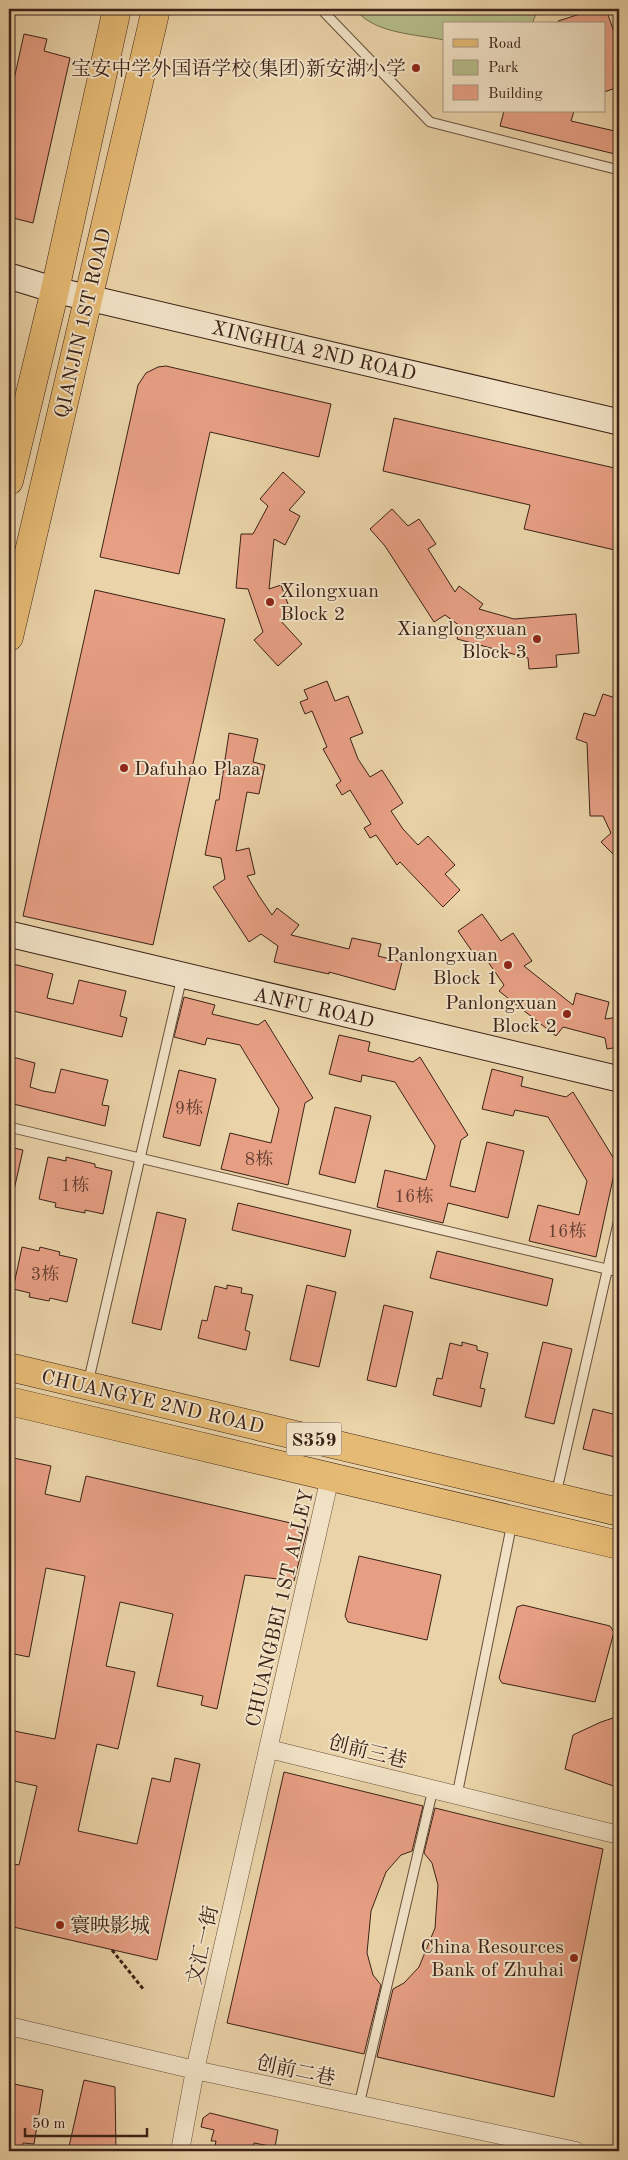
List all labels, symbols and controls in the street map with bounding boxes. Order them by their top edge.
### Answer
legend [443,22,606,112]
text: Road [488,37,522,52]
place label: 宝安中学外国语学校(集团)新安湖小学 [71,58,406,80]
text: Park [488,61,519,76]
marker: 宝安中学外国语学校(集团)新安湖小学 [410,62,422,74]
text: Building [488,87,543,102]
street label: QIANJIN 1ST ROAD [52,227,116,420]
street label: XINGHUA 2ND ROAD [209,319,418,385]
place label: Xilongxuan Block 2 [280,582,379,625]
marker: Xilongxuan Block 2 [264,596,276,608]
place label: Xianglongxuan Block 3 [396,620,527,663]
marker: Xianglongxuan Block 3 [531,633,543,645]
place label: Dafuhao Plaza [134,760,261,780]
marker: Dafuhao Plaza [118,762,130,774]
place label: Panlongxuan Block 1 [386,946,498,989]
marker: Panlongxuan Block 1 [502,959,514,971]
street label: ANFU ROAD [251,985,376,1033]
place label: Panlongxuan Block 2 [445,994,557,1037]
marker: Panlongxuan Block 2 [561,1008,573,1020]
house number: 9栋 [175,1098,203,1118]
house number: 8栋 [245,1149,273,1169]
house number: 1栋 [61,1175,89,1195]
house number: 16栋 [395,1186,433,1206]
house number: 16栋 [548,1221,586,1241]
house number: 3栋 [31,1264,59,1284]
street label: CHUANGYE 2ND ROAD [39,1368,266,1438]
road number: S359 [286,1422,342,1456]
street label: CHUANGBEI 1ST ALLEY [244,1487,318,1729]
street label: 创前三巷 [326,1732,409,1772]
street label: 文汇一街 [183,1904,223,1987]
place label: 寰映影城 [70,1915,150,1937]
marker: 寰映影城 [54,1919,66,1931]
place label: China Resources Bank of Zhuhai [420,1938,564,1981]
marker: China Resources Bank of Zhuhai [568,1952,580,1964]
street label: 创前二巷 [254,2052,337,2090]
scale bar [25,2105,148,2137]
text: 50 m [32,2117,66,2132]

